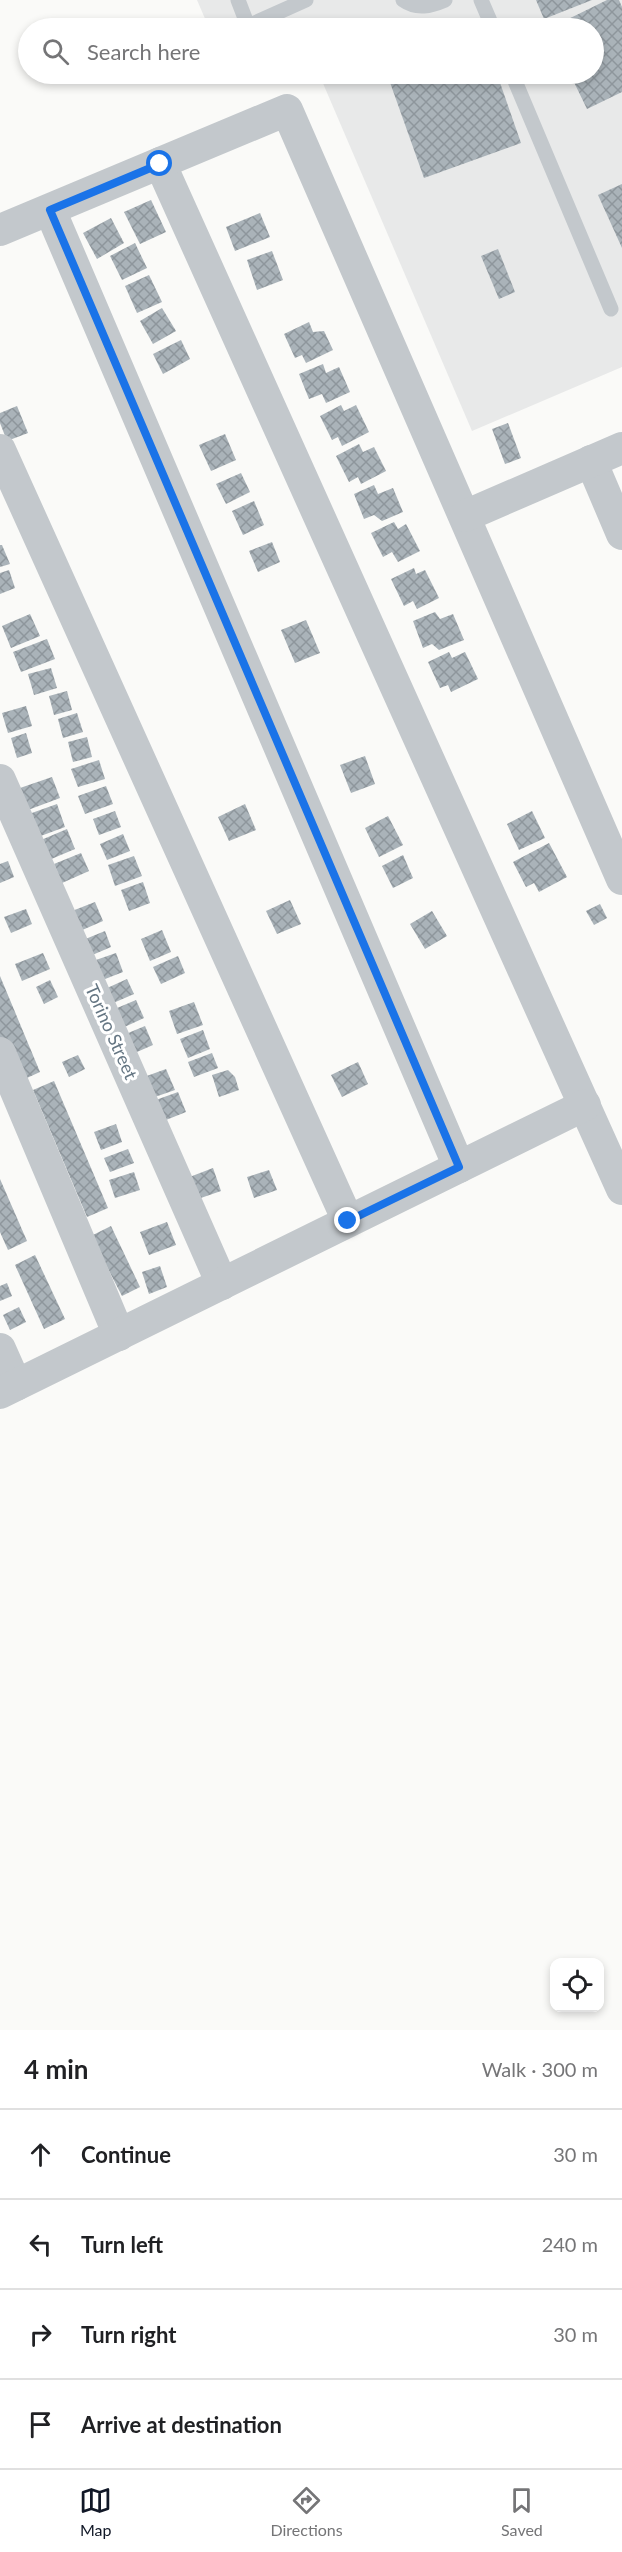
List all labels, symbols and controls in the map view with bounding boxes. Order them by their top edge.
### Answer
search box [18,18,604,84]
icon: search [39,35,72,68]
text: Search here [87,38,200,65]
route start [146,150,172,176]
street label: Torino Street [81,981,143,1083]
route end [334,1207,360,1233]
map controls [550,1958,604,2012]
button: locate [550,1958,604,2012]
text: 4 min [24,2053,88,2085]
text: Walk · 300 m [482,2057,598,2081]
icon: ahead [24,2138,57,2171]
text: Continue [81,2141,171,2168]
text: 30 m [553,2142,598,2166]
icon: left [24,2228,57,2261]
text: Turn left [81,2231,163,2258]
text: 240 m [542,2232,598,2256]
icon: right [24,2318,57,2351]
text: Turn right [81,2321,176,2348]
text: 30 m [553,2322,598,2346]
icon: arrive [24,2408,57,2441]
text: Arrive at destination [81,2411,282,2438]
tab: Map [79,2484,112,2539]
tab: Directions [270,2484,343,2539]
tab: Saved [501,2484,543,2539]

